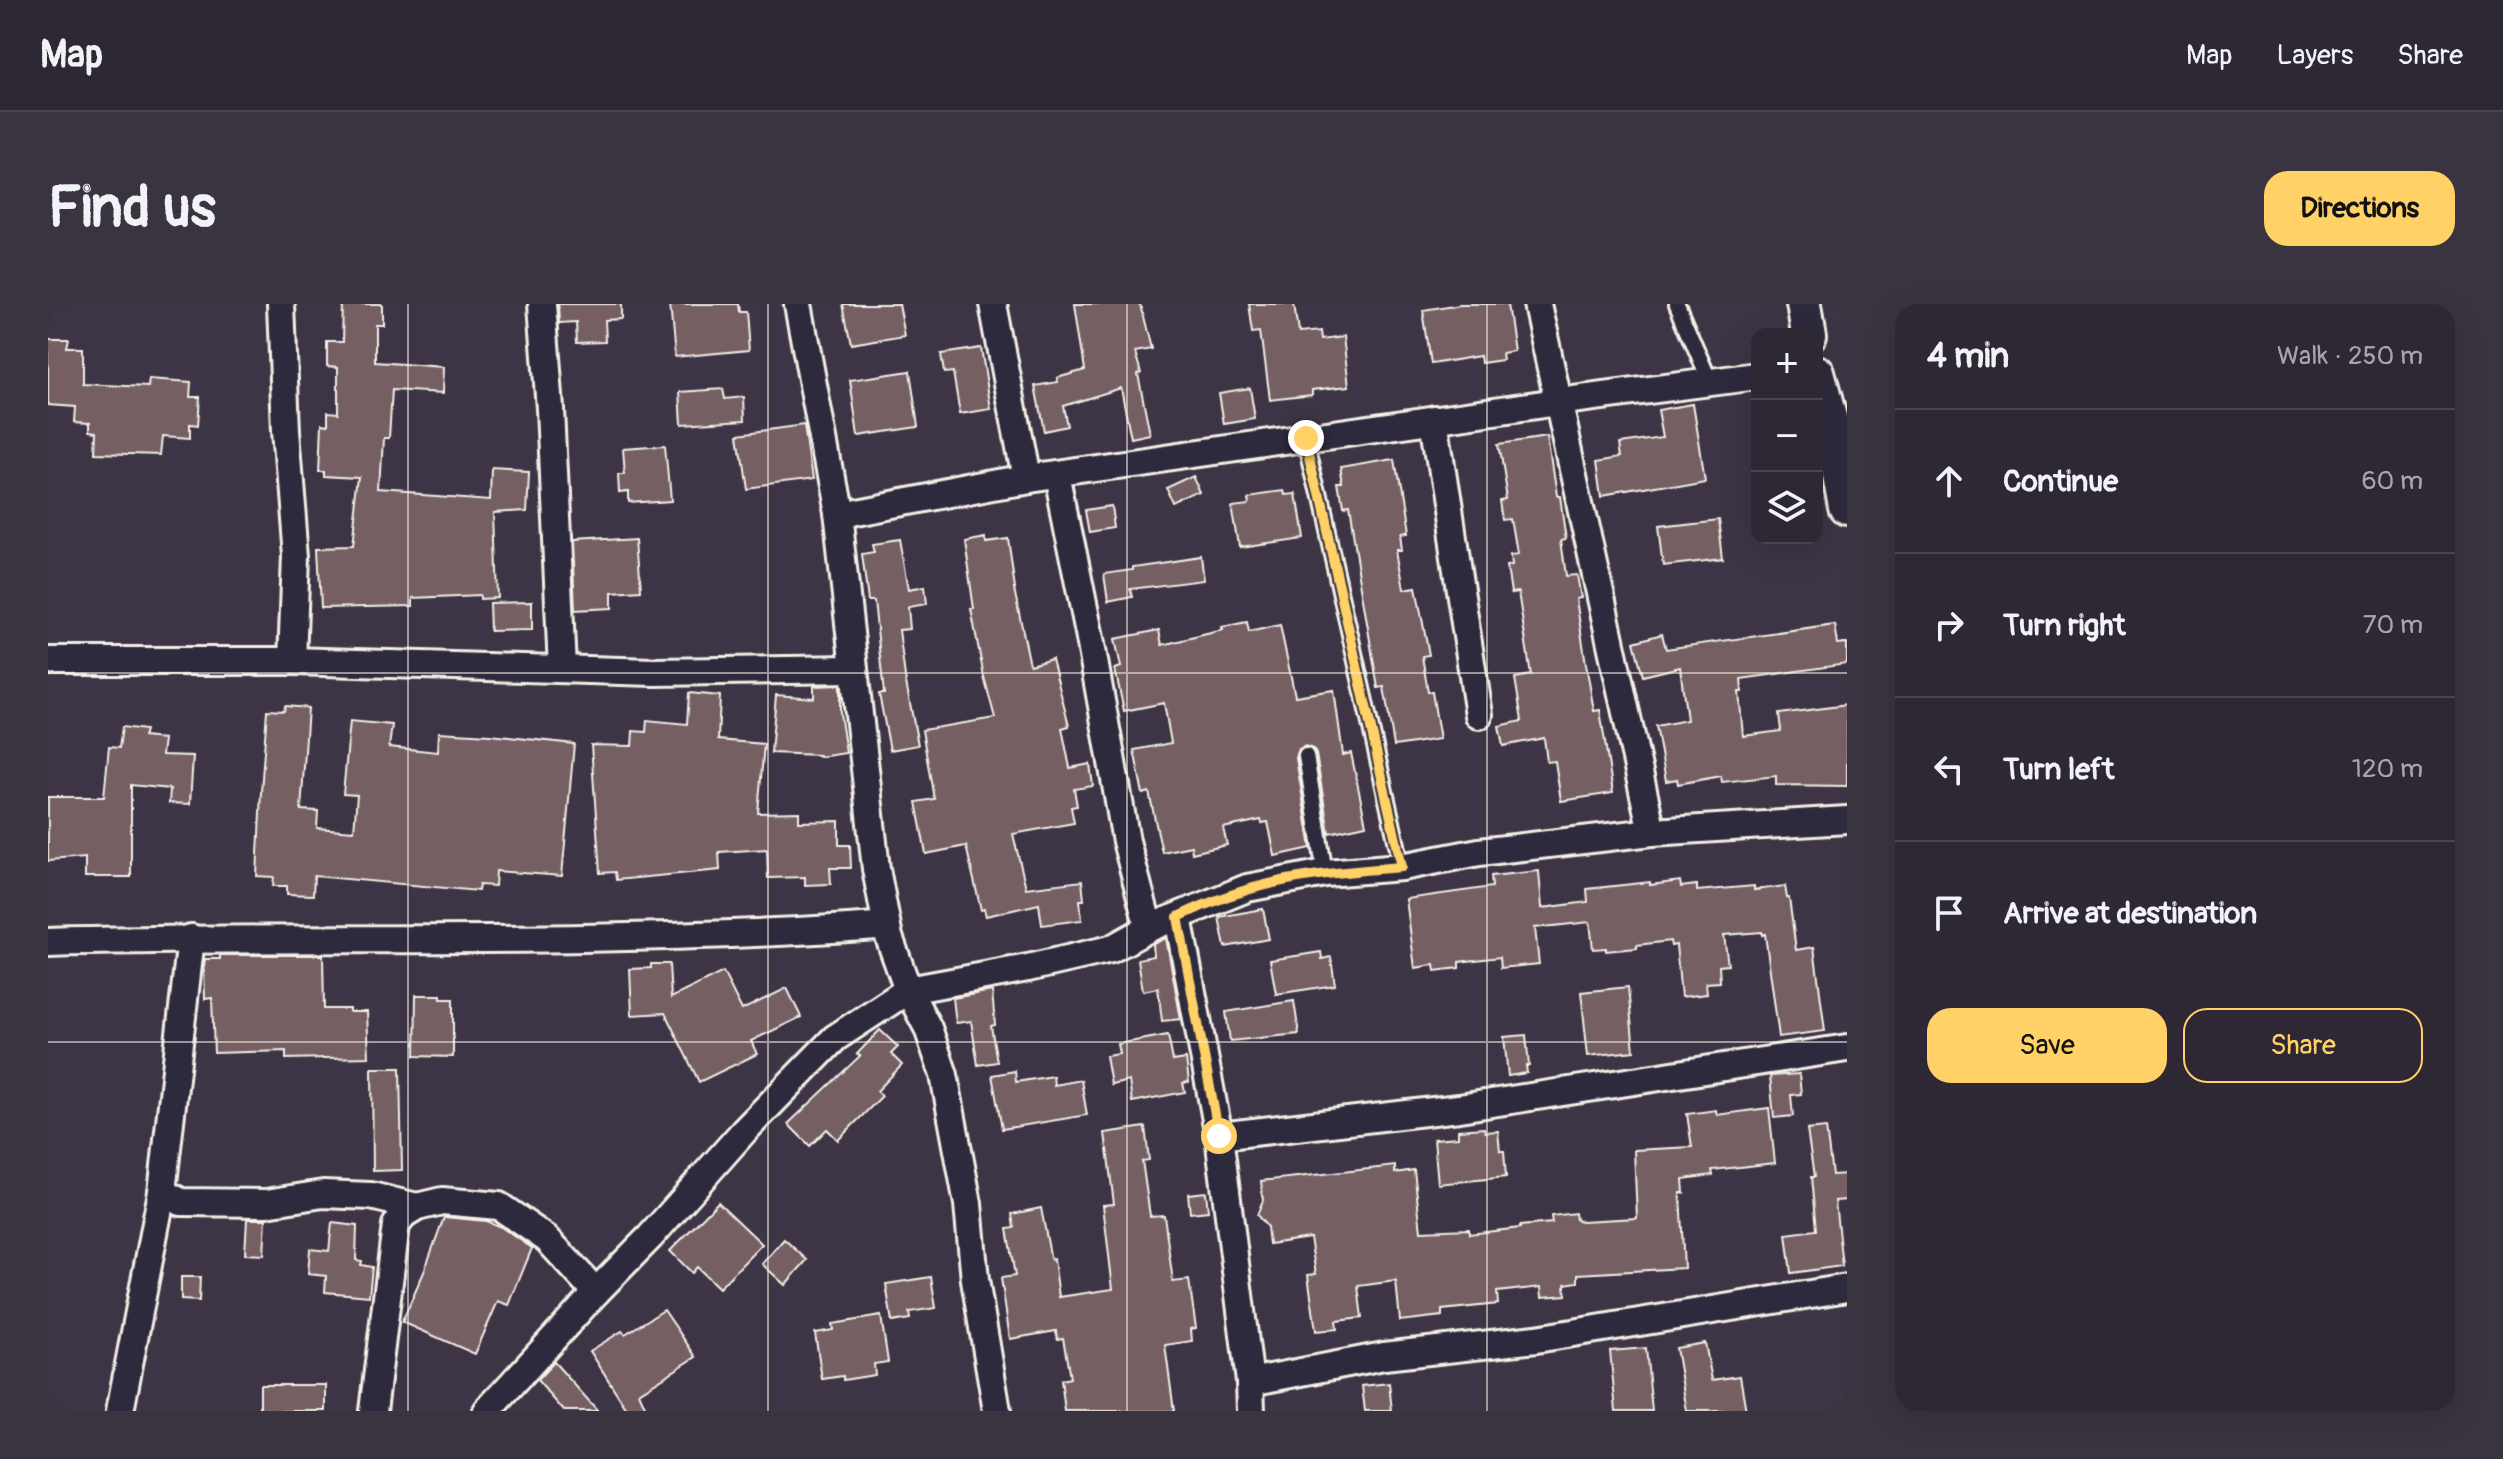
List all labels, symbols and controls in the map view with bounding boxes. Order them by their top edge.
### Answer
text: Map [40,31,103,79]
text: Map [2186,38,2232,73]
text: Layers [2276,38,2353,73]
text: Share [2397,38,2463,73]
button: Directions [2264,171,2455,246]
text: Find us [48,174,216,243]
map controls [1751,328,1823,544]
button: + [1751,328,1823,400]
text: 4 min [1927,335,2009,378]
text: Walk · 250 m [2277,340,2423,372]
button: − [1751,400,1823,472]
route end [1288,420,1324,456]
icon: ahead [1927,459,1971,503]
text: Continue [2003,463,2118,500]
text: 60 m [2361,465,2423,497]
button: layers [1751,472,1823,544]
icon: right [1927,603,1971,647]
text: Turn right [2003,607,2126,644]
text: 70 m [2363,609,2423,641]
icon: left [1927,747,1971,791]
text: Turn left [2003,751,2114,788]
text: 120 m [2352,753,2423,785]
icon: arrive [1927,891,1971,935]
text: Arrive at destination [2003,895,2257,932]
button: Save [1927,1008,2167,1083]
button: Share [2183,1008,2423,1083]
route start [1201,1118,1237,1154]

